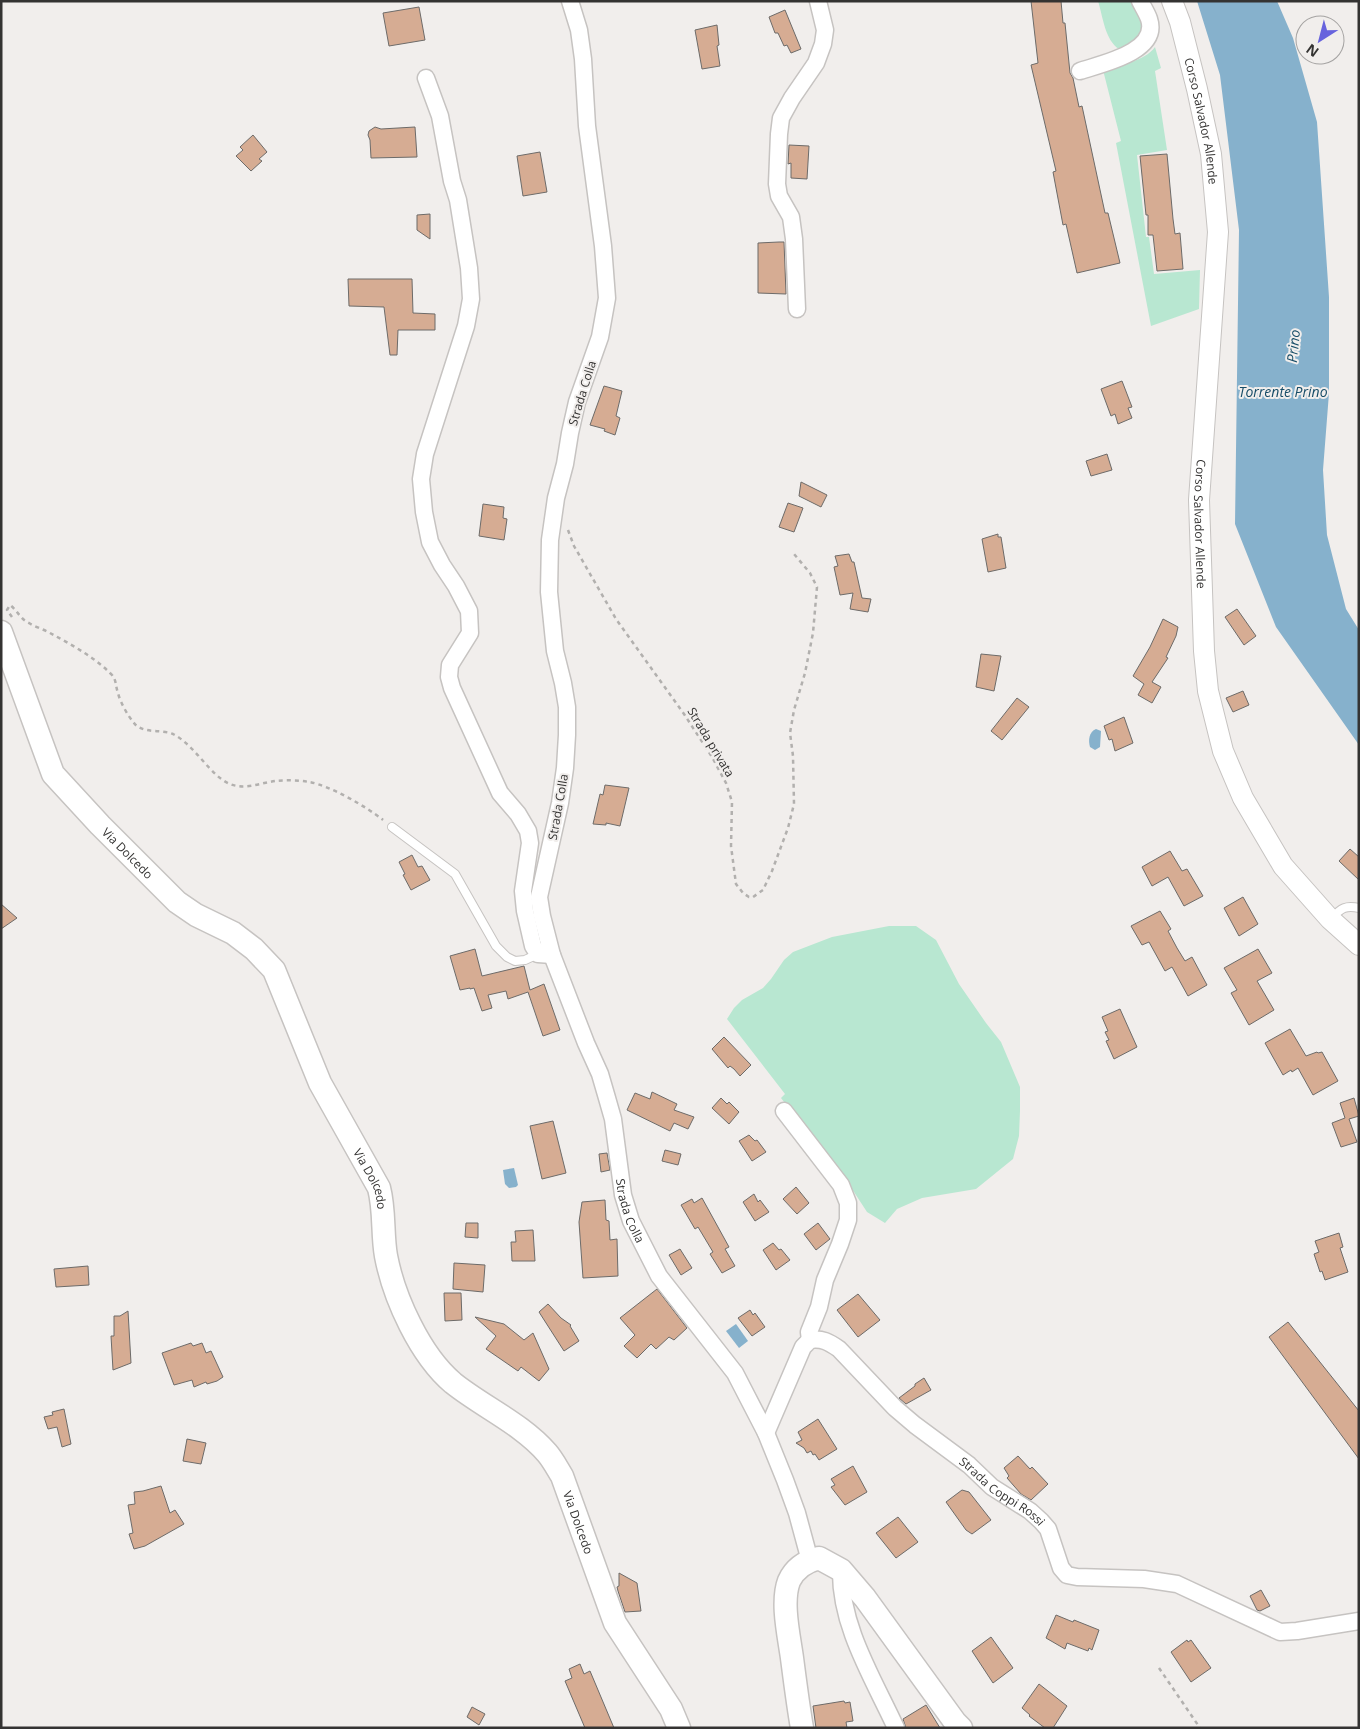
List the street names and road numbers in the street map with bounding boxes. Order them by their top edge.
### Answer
street label: Corso Salvador Allende [1181,56,1222,185]
street label: Strada Colla [564,358,600,428]
street label: Corso Salvador Allende [1190,459,1210,589]
street label: Strada privata [684,704,738,780]
street label: Strada Colla [544,773,572,841]
street label: Via Dolcedo [99,824,157,882]
street label: Via Dolcedo [350,1145,391,1210]
street label: Strada Colla [612,1177,649,1246]
street label: Strada Coppi Rossi [956,1452,1049,1529]
street label: Via Dolcedo [560,1488,598,1556]

